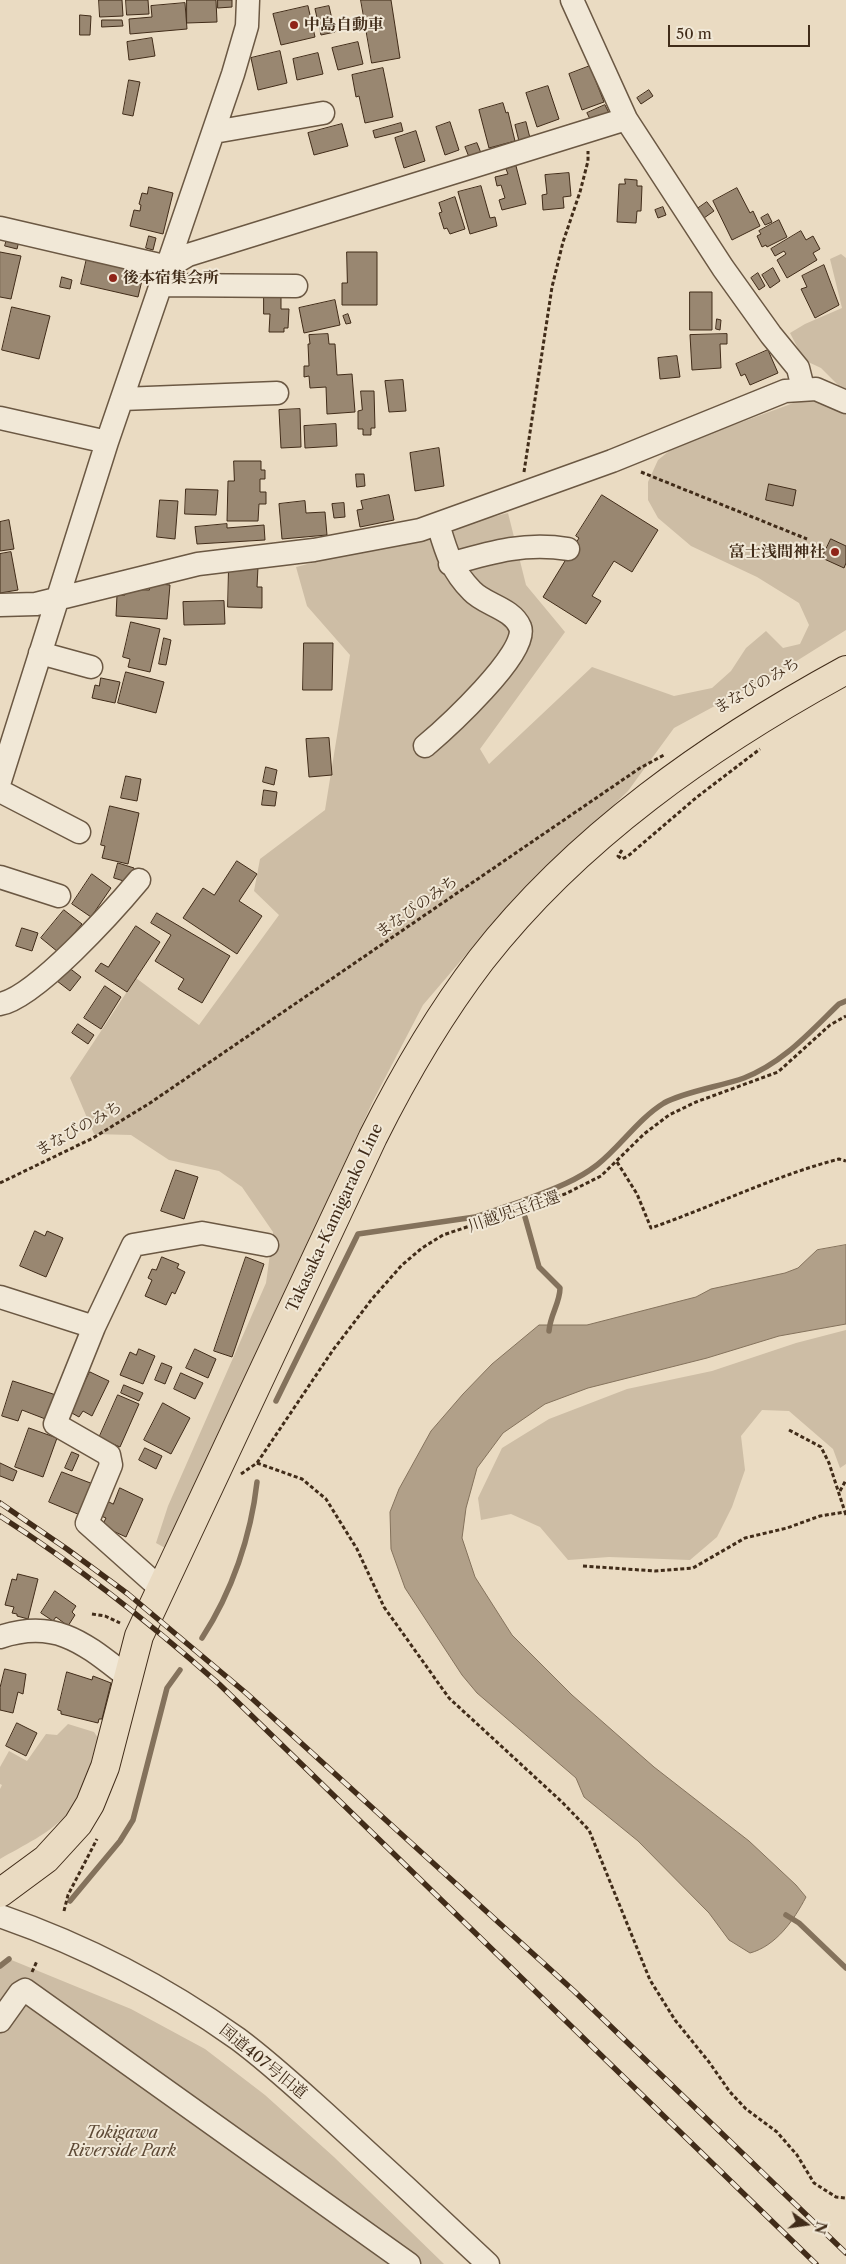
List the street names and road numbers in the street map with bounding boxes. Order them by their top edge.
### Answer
street label: まなびのみち [711,654,803,718]
street label: まなびのみち [372,872,462,942]
street label: まなびのみち [32,1097,126,1161]
street label: Takasaka-Kamigarako Line [283,1121,387,1315]
street label: 川越児玉往還 [465,1187,563,1237]
street label: 国道407号旧道 [215,2021,311,2103]

